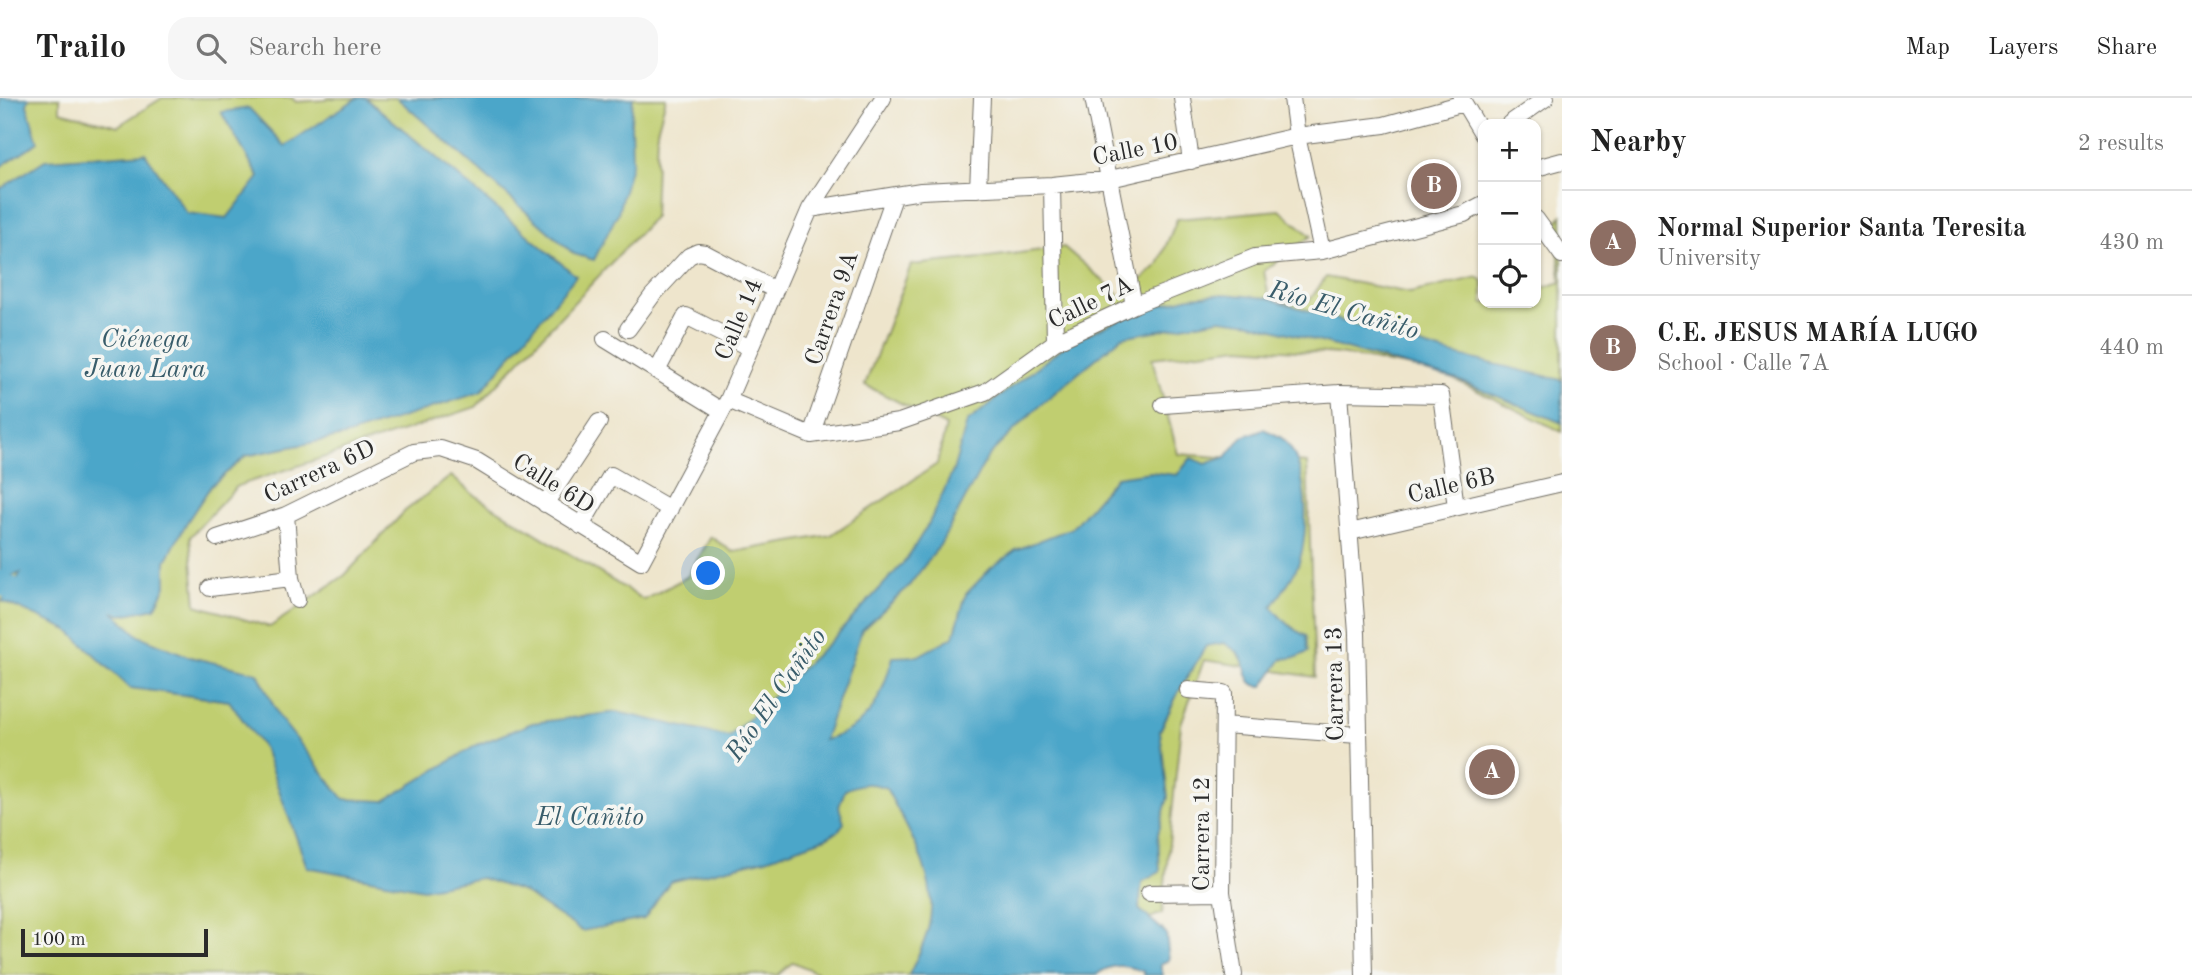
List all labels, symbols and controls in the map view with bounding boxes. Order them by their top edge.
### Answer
search box [168,17,658,80]
icon: search [192,29,230,67]
text: Trailo [35,32,126,65]
text: Search here [248,35,381,61]
text: Map [1906,36,1950,60]
text: Layers [1988,36,2058,60]
text: Share [2096,36,2157,60]
map controls [1478,119,1541,308]
button: + [1478,119,1541,182]
text: Nearby [1590,128,1687,158]
street label: Calle 10 [1091,131,1180,171]
text: 2 results [2078,132,2164,155]
pin: B [1411,160,1457,212]
button: − [1478,182,1541,245]
text: Normal Superior Santa Teresita [1657,216,2026,242]
text: A [1604,231,1622,254]
text: 430 m [2099,231,2164,254]
button: locate [1478,245,1541,308]
text: University [1657,247,1761,270]
street label: Carrera 9A [802,248,864,369]
street label: Calle 7A [1045,273,1137,335]
street label: Calle 14 [712,275,768,364]
water label: Río El Cañito [1264,277,1422,345]
text: C.E. JESUS MARÍA LUGO [1657,321,1978,347]
water label: Ciénega Juan Lara [84,327,206,383]
text: B [1605,336,1621,359]
text: 440 m [2099,336,2164,359]
text: School · Calle 7A [1657,352,1829,375]
street label: Carrera 6D [261,437,379,509]
street label: Calle 6D [508,450,598,519]
street label: Calle 6B [1405,465,1498,509]
your location [691,556,725,590]
water label: Río El Cañito [721,624,832,767]
street label: Carrera 13 [1323,626,1349,742]
pin: A [1469,746,1515,798]
street label: Carrera 12 [1191,777,1215,891]
water label: El Cañito [535,805,644,831]
scale bar [21,926,208,958]
text: 100 m [32,931,85,950]

